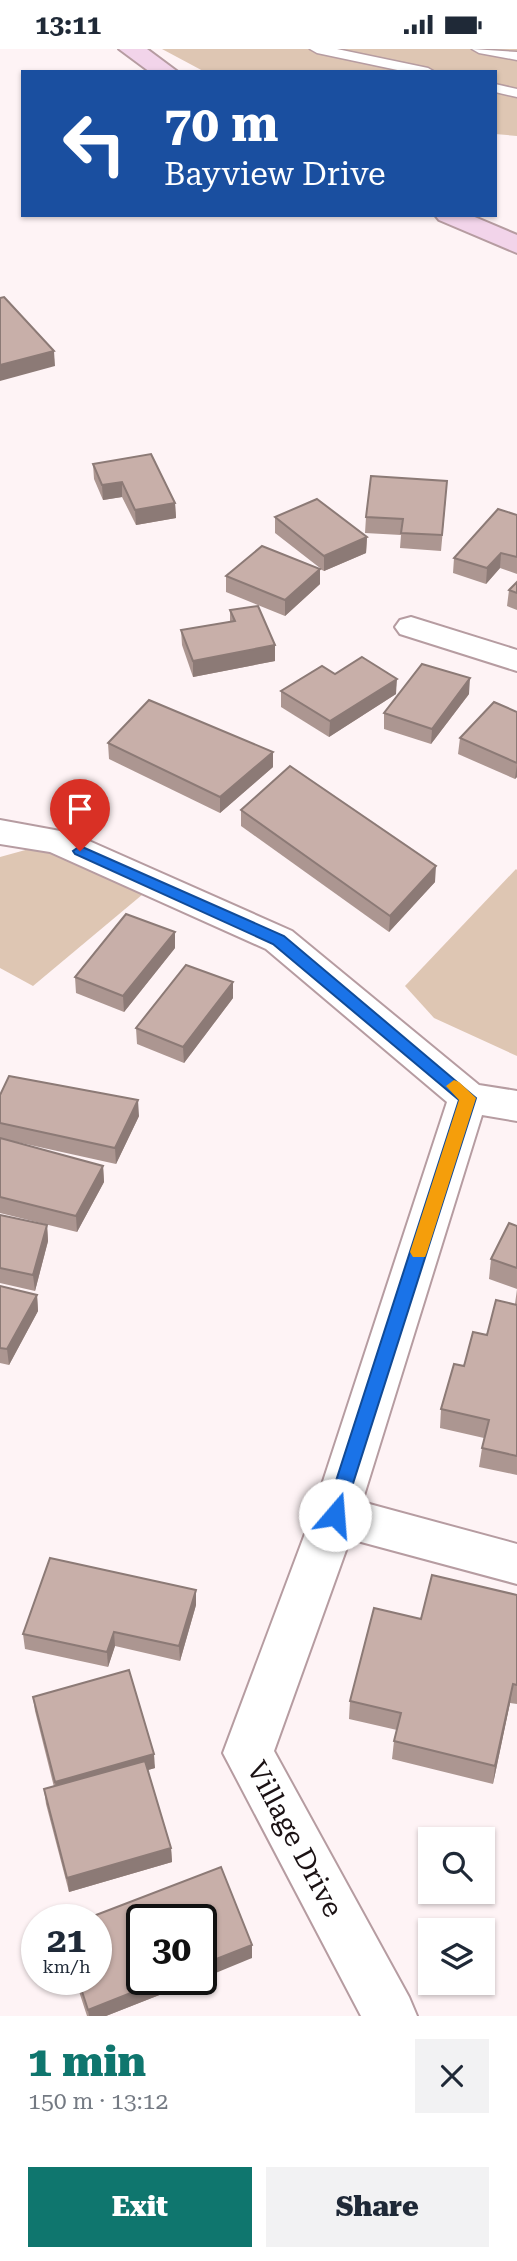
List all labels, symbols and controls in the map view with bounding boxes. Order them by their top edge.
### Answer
text: 13:11 [35,10,101,40]
text: 70 m [164,96,279,153]
icon: left [49,98,140,189]
text: Bayview Drive [164,155,386,193]
pin [50,779,110,851]
icon: arrive [61,790,99,828]
position arrow [298,1478,372,1552]
street label: Village Drive [240,1755,350,1923]
map controls [418,1827,495,1995]
button: search [418,1827,495,1904]
speed limit sign: 30 [126,1904,217,1995]
button: layers [418,1918,495,1995]
text: 21 [47,1920,86,1961]
text: km/h [42,1956,91,1977]
text: 1 min [28,2037,146,2086]
button: close [415,2039,489,2113]
text: 150 m · 13:12 [28,2088,168,2115]
button: Exit [28,2167,252,2247]
button: Share [266,2167,489,2247]

